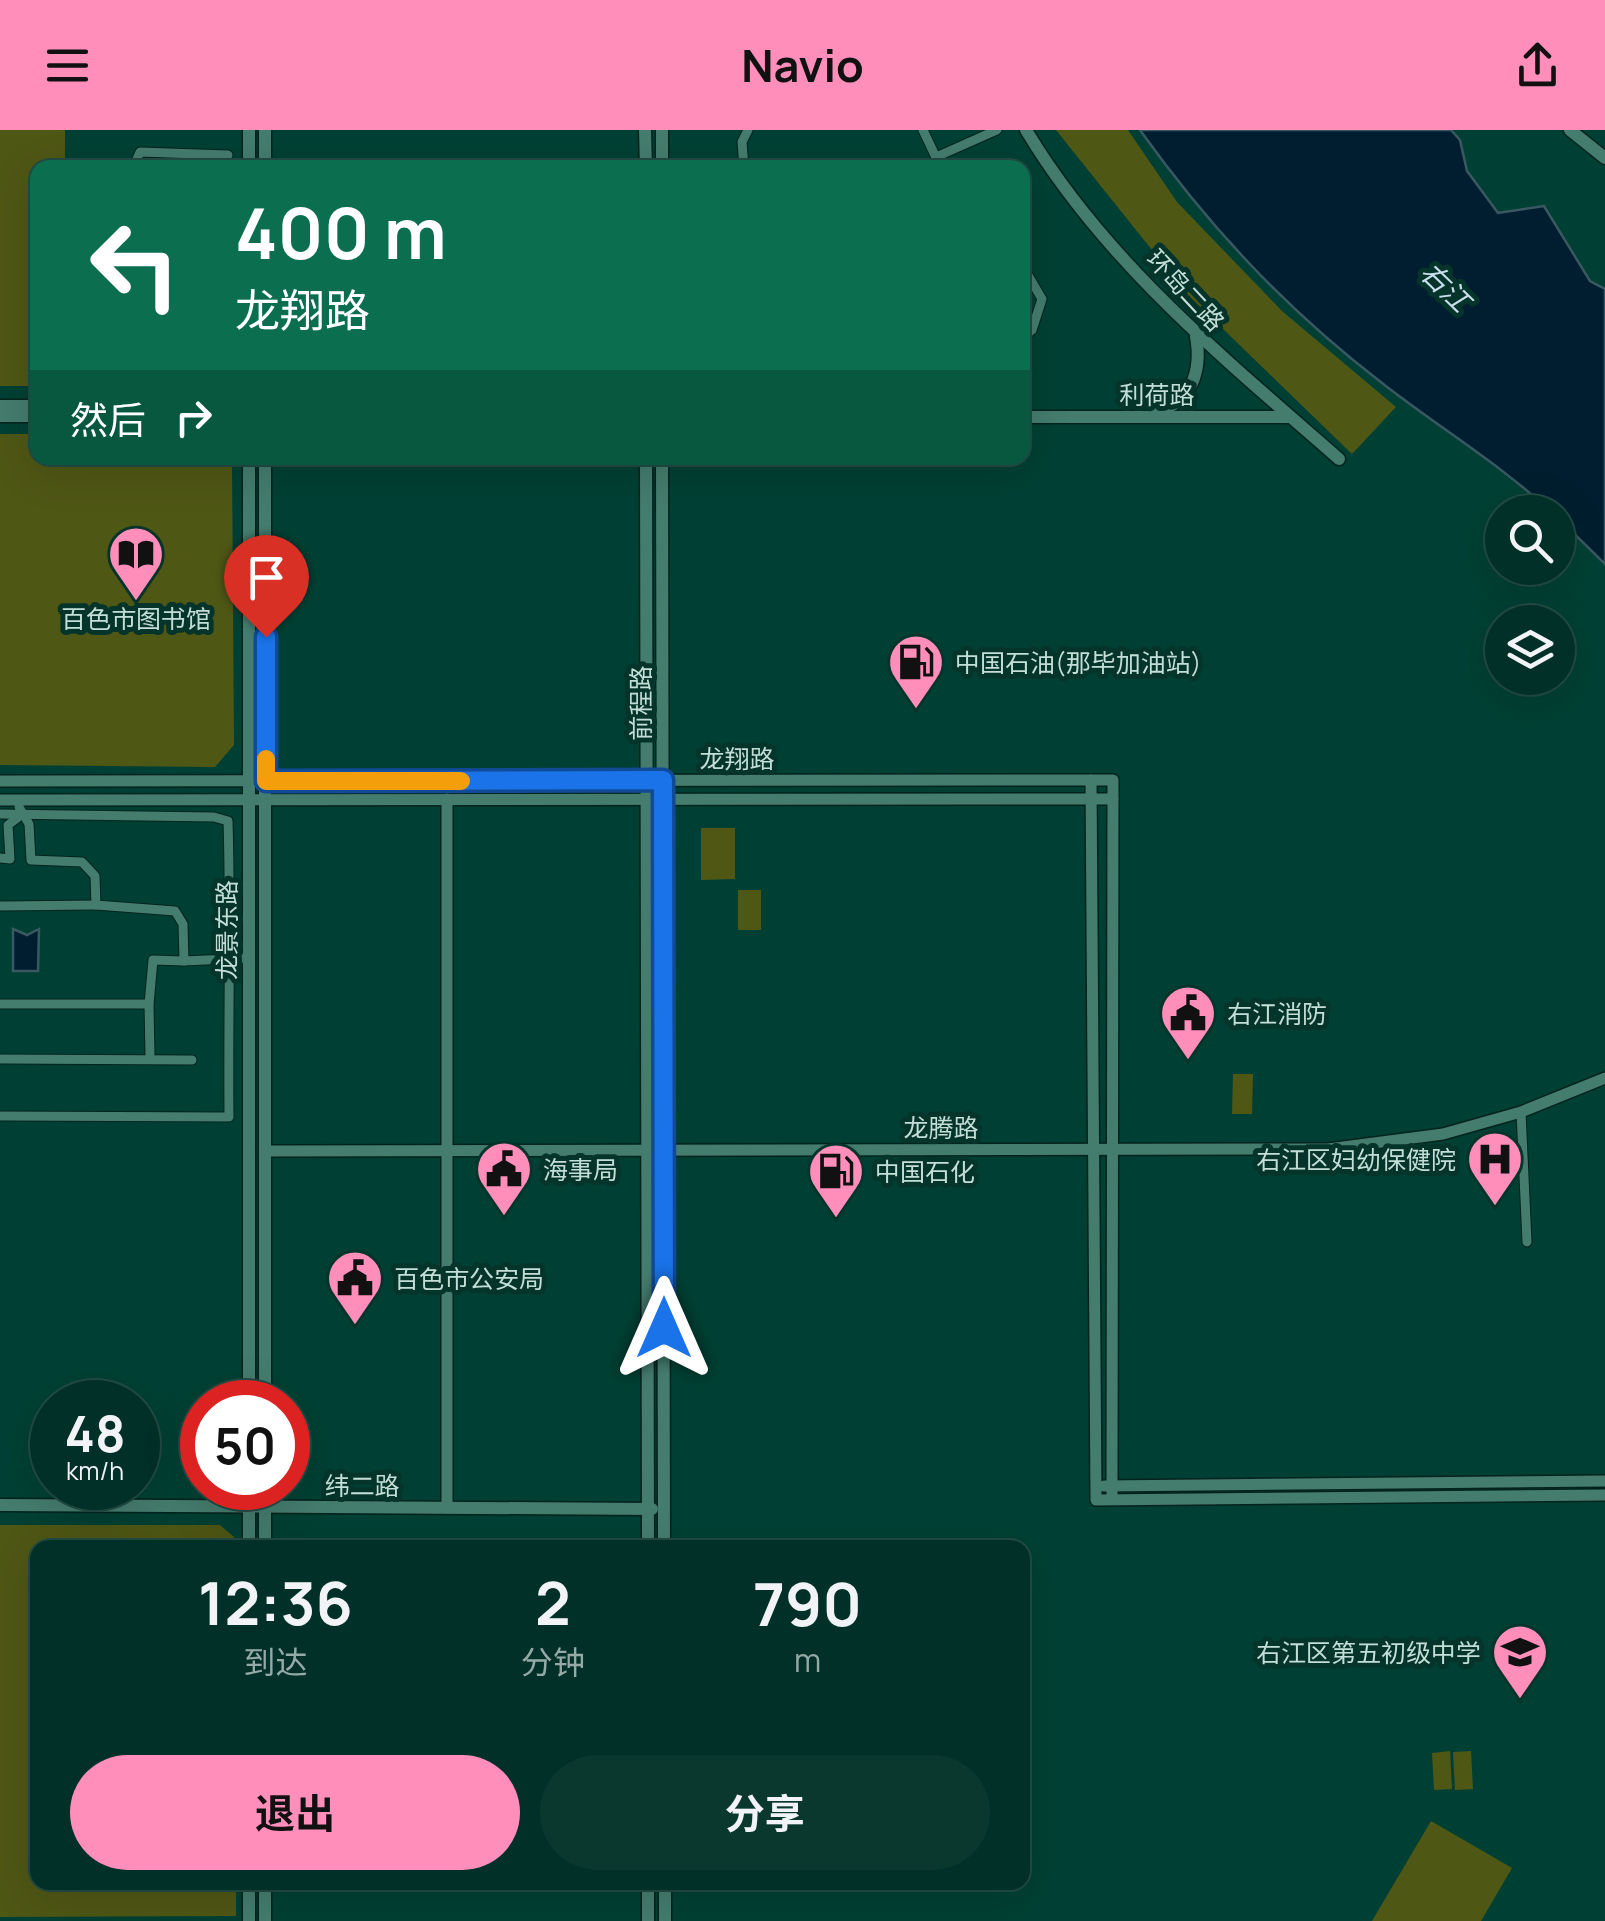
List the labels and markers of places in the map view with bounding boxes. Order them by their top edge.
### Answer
library icon: 百色市图书馆 [106,524,166,603]
pin [224,535,309,638]
place label: 百色市图书馆 [61,601,211,636]
fuel station icon: 中国石油(那毕加油站) [886,632,946,711]
place label: 中国石油(那毕加油站) [955,645,1201,680]
public building icon: 右江消防 [1158,983,1218,1062]
place label: 右江消防 [1227,996,1327,1031]
hospital icon: 右江区妇幼保健院 [1465,1129,1525,1208]
public building icon: 海事局 [474,1139,534,1218]
fuel station icon: 中国石化 [806,1141,866,1220]
place label: 右江区妇幼保健院 [1256,1142,1456,1177]
place label: 海事局 [543,1152,618,1187]
place label: 中国石化 [875,1154,975,1189]
public building icon: 百色市公安局 [325,1248,385,1327]
place label: 百色市公安局 [394,1261,544,1296]
school or university icon: 右江区第五初级中学 [1490,1622,1550,1701]
place label: 右江区第五初级中学 [1256,1635,1481,1670]

